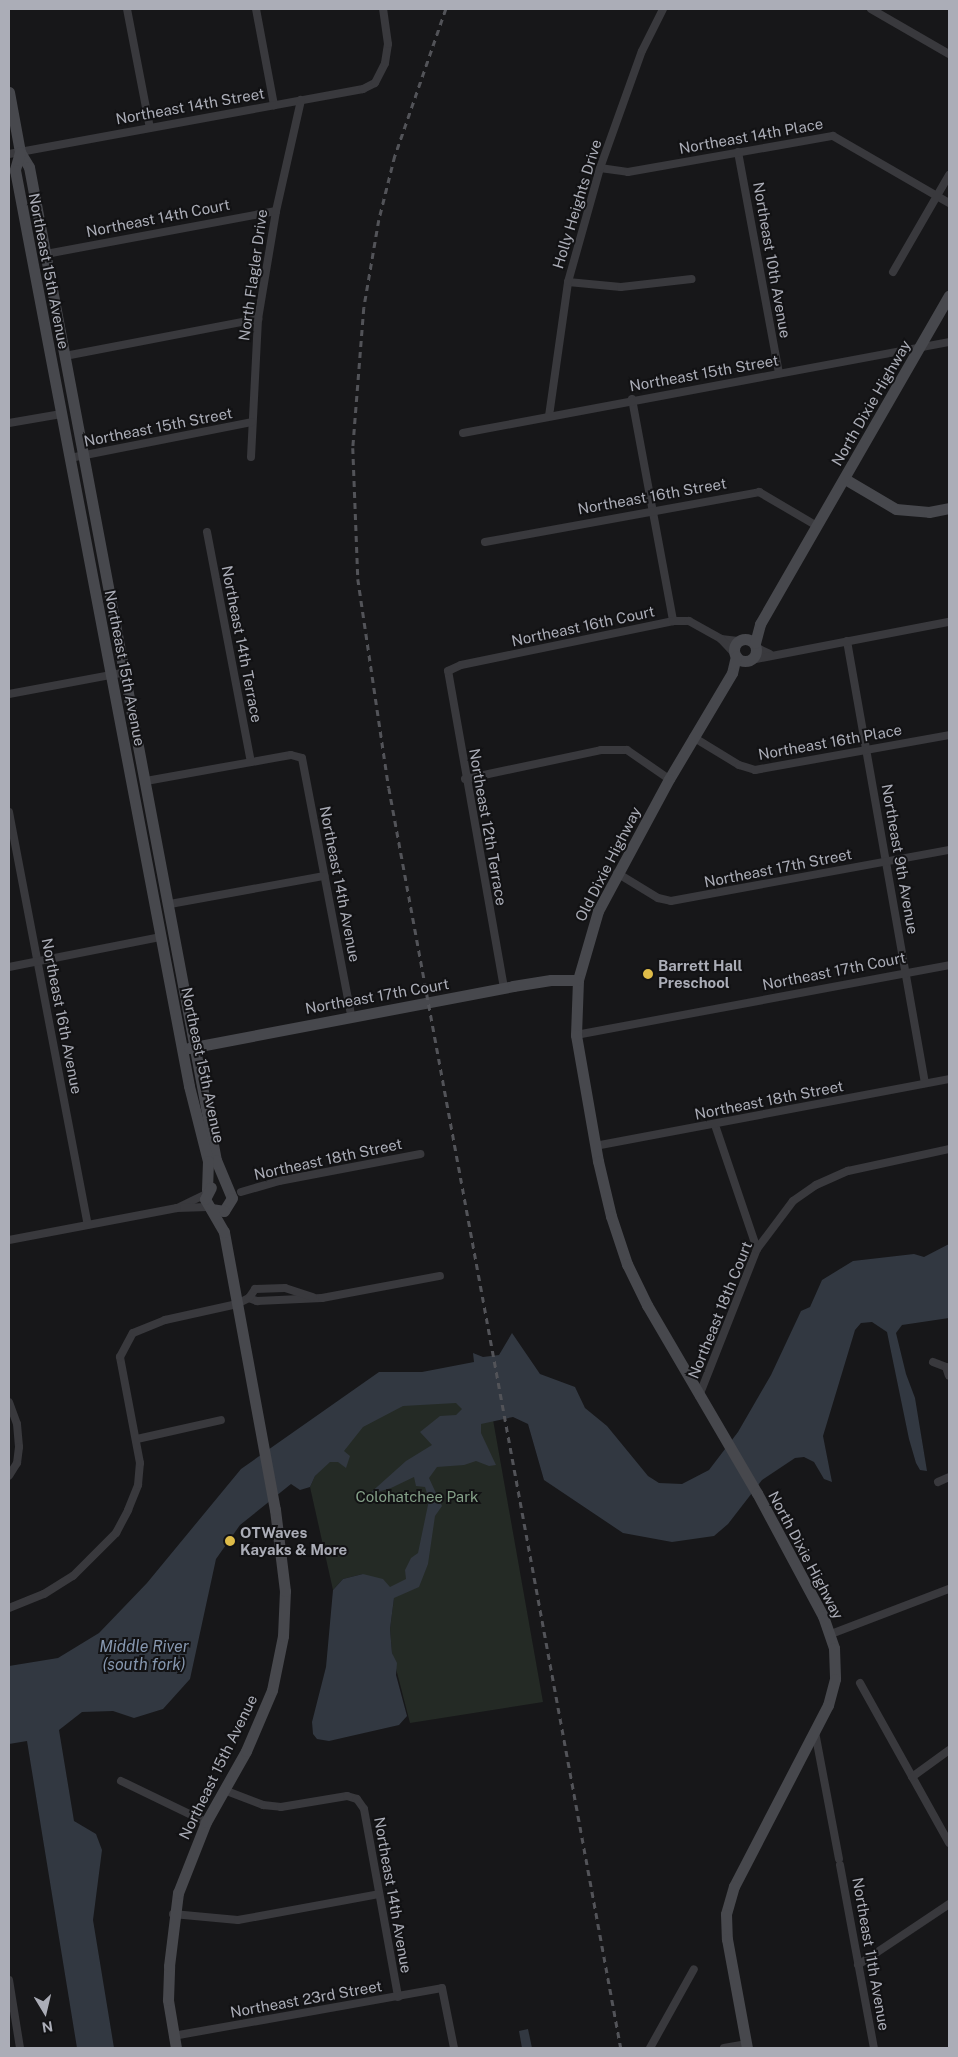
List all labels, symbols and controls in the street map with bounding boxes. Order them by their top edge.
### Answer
street label: Northeast 14th Street [114,84,266,128]
street label: Northeast 14th Place [678,114,824,158]
street label: Holly Heights Drive [549,137,605,271]
street label: Northeast 10th Avenue [749,181,795,339]
street label: Northeast 15th Avenue [25,191,73,351]
street label: Northeast 14th Court [85,195,231,241]
street label: North Flagler Drive [235,208,271,342]
street label: North Dixie Highway [828,337,914,469]
street label: Northeast 15th Street [628,351,780,395]
street label: Northeast 15th Street [82,404,234,450]
street label: Northeast 16th Street [576,474,728,518]
street label: Northeast 14th Terrace [218,564,266,724]
street label: Northeast 15th Avenue [101,588,149,748]
street label: Northeast 16th Court [510,602,656,650]
street label: Northeast 16th Place [757,720,903,764]
street label: Northeast 12th Terrace [465,747,511,907]
street label: Northeast 9th Avenue [878,782,922,936]
street label: Northeast 14th Avenue [316,804,364,964]
street label: Old Dixie Highway [571,804,645,924]
street label: Northeast 17th Street [702,845,854,891]
street label: Northeast 16th Avenue [38,937,86,1095]
street label: Northeast 17th Court [761,948,907,994]
place label: Barrett Hall Preschool [658,956,743,991]
marker: Barrett Hall Preschool [642,968,654,980]
street label: Northeast 17th Court [304,974,450,1018]
street label: Northeast 15th Avenue [178,986,228,1144]
street label: Northeast 18th Street [693,1077,845,1123]
street label: Northeast 18th Street [252,1134,404,1184]
street label: Northeast 18th Court [684,1239,756,1381]
park label: Colohatchee Park [356,1488,478,1506]
street label: North Dixie Highway [765,1488,847,1622]
place label: OTWaves Kayaks & More [240,1523,347,1558]
marker: OTWaves Kayaks & More [224,1535,236,1547]
water label: Middle River (south fork) [99,1637,189,1675]
street label: Northeast 15th Avenue [175,1692,261,1842]
street label: Northeast 14th Avenue [370,1815,416,1975]
street label: Northeast 11th Avenue [849,1876,893,2032]
street label: Northeast 23rd Street [229,1977,383,2021]
north arrow [20,1987,70,2037]
text: N [41,2018,54,2036]

